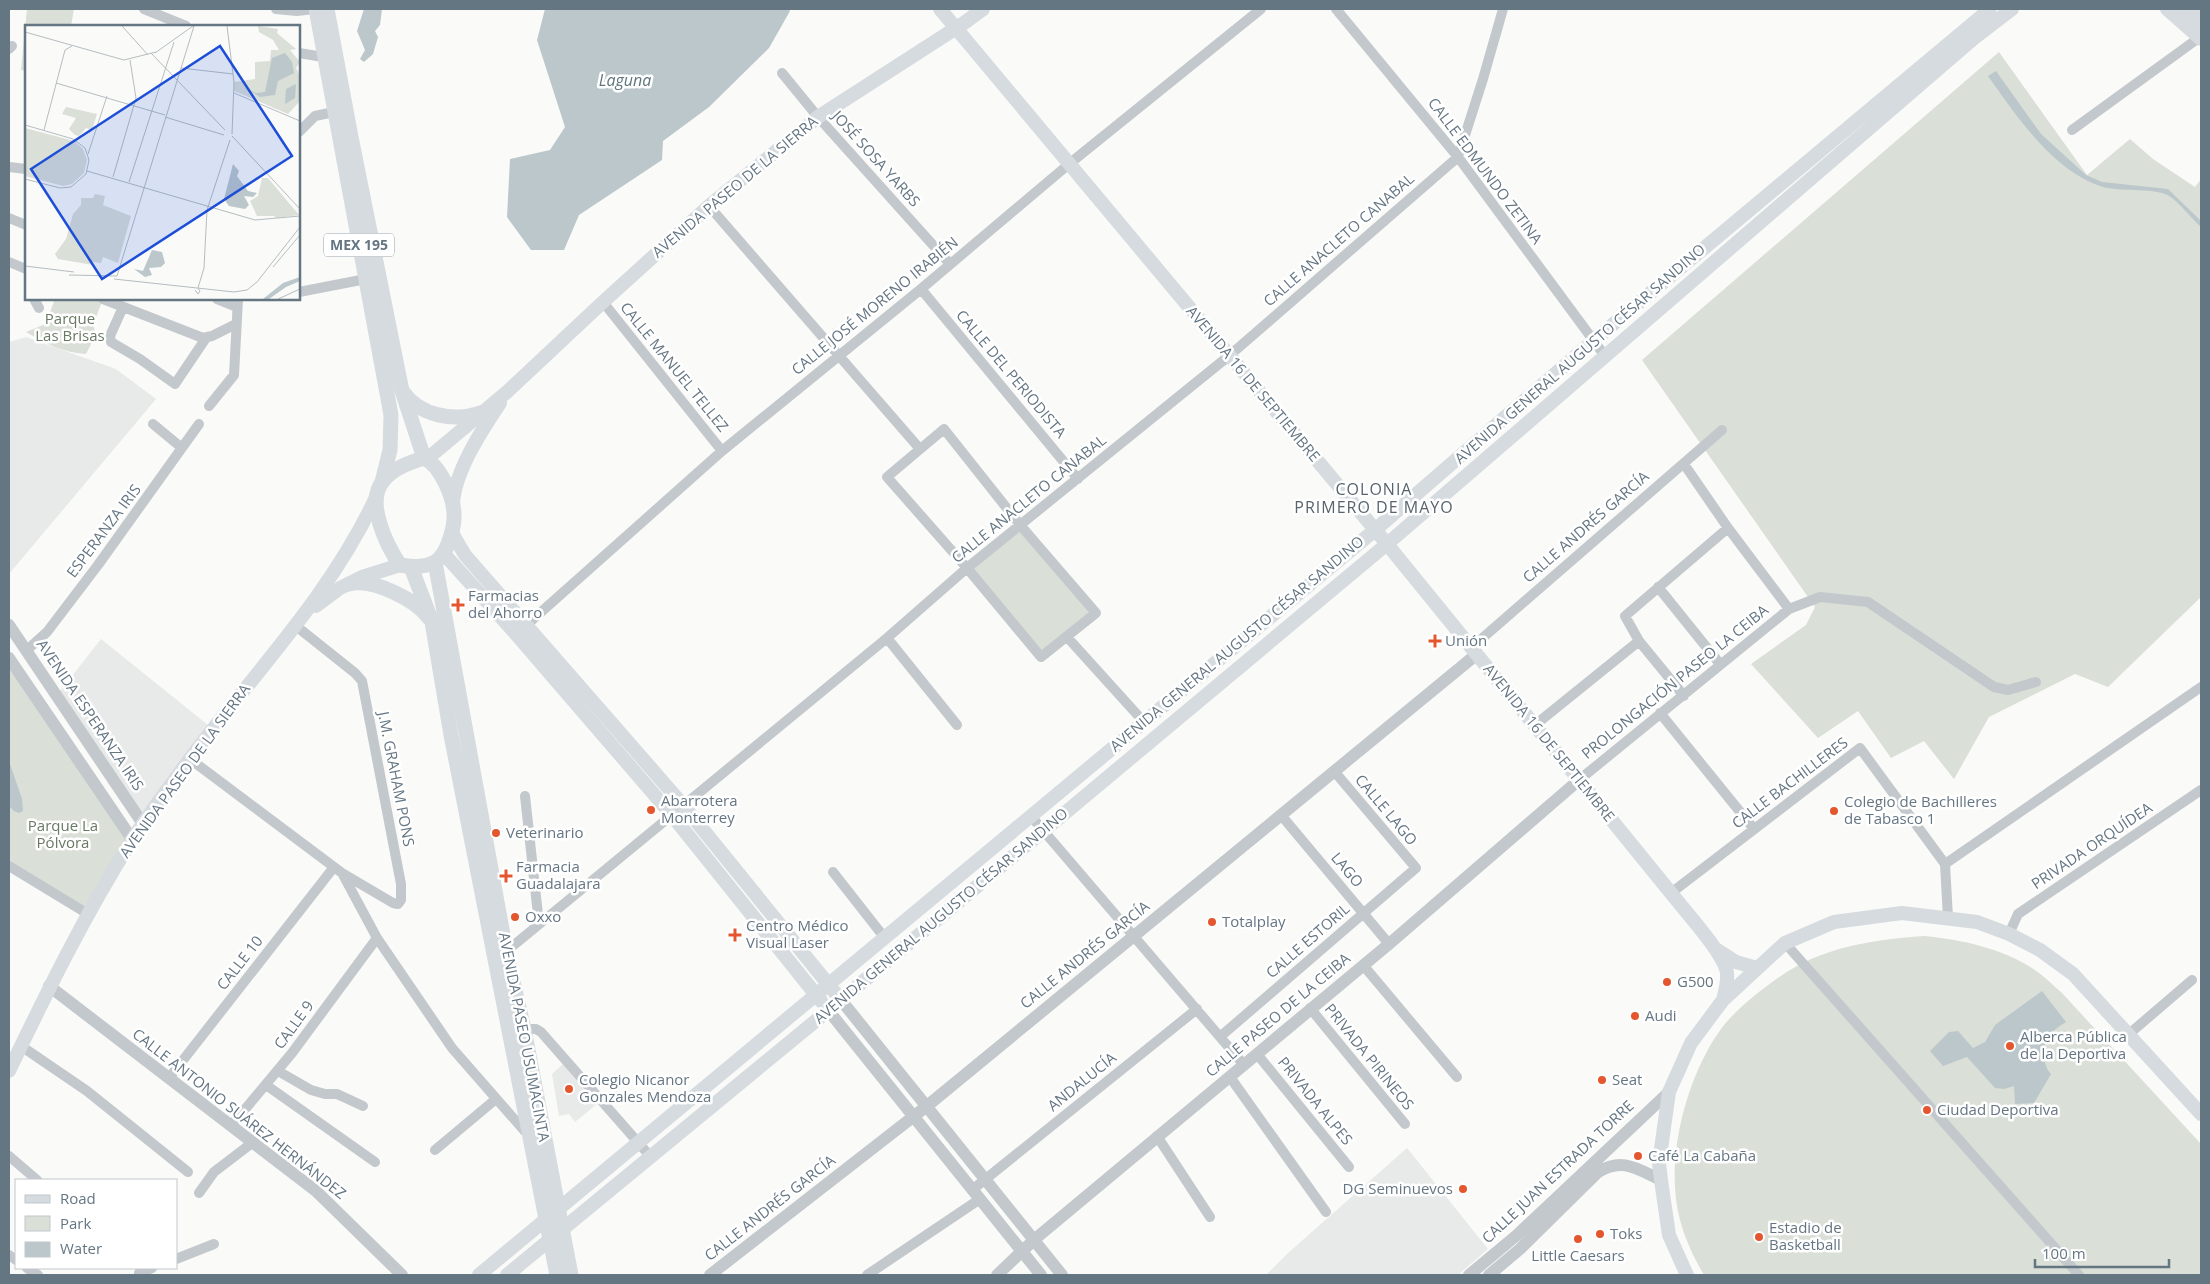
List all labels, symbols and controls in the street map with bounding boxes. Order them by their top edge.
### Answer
inset map [25,25,300,300]
water label: Laguna [599,69,651,91]
street label: CALLE EDMUNDO ZETINA [1424,93,1548,248]
street label: JOSÉ SOSA YARBS [827,105,925,211]
street label: AVENIDA PASEO DE LA SIERRA [647,111,822,261]
street label: CALLE ANACLETO CANABAL [1259,168,1418,310]
street label: CALLE JOSÉ MORENO IRABIÉN [787,232,962,379]
road number: MEX 195 [324,234,394,256]
street label: AVENIDA GENERAL AUGUSTO CÉSAR SANDINO [1450,239,1709,468]
street label: CALLE MANUEL TELLEZ [616,297,733,435]
street label: AVENIDA 16 DE SEPTIEMBRE [1183,301,1325,466]
street label: CALLE DEL PERIODISTA [952,305,1072,442]
park label: Parque Las Brisas [35,308,105,345]
street label: CALLE ANACLETO CANABAL [947,430,1110,567]
street label: CALLE ANDRÉS GARCÍA [1518,466,1653,587]
district label: COLONIA PRIMERO DE MAYO [1294,478,1454,518]
street label: ESPERANZA IRIS [62,480,145,581]
street label: AVENIDA GENERAL AUGUSTO CÉSAR SANDINO [1105,531,1368,756]
place label: Farmacias del Ahorro [468,585,542,622]
marker: Farmacias del Ahorro [452,599,464,611]
street label: PROLONGACIÓN PASEO LA CEIBA [1577,599,1772,763]
place label: Unión [1445,630,1487,650]
street label: AVENIDA ESPERANZA IRIS [33,635,149,794]
marker: Unión [1429,635,1441,647]
street label: AVENIDA 16 DE SEPTIEMBRE [1480,659,1620,826]
street label: AVENIDA PASEO DE LA SIERRA [114,679,254,861]
street label: J.M. GRAHAM PONS [374,708,420,848]
street label: CALLE BACHILLERES [1727,732,1852,832]
street label: CALLE LAGO [1351,770,1422,849]
place label: Abarrotera Monterrey [661,790,738,827]
place label: Colegio de Bachilleres de Tabasco 1 [1844,791,1997,828]
street label: PRIVADA ORQUÍDEA [2027,797,2156,893]
street label: AVENIDA GENERAL AUGUSTO CÉSAR SANDINO [809,803,1072,1028]
marker: Abarrotera Monterrey [645,804,657,816]
marker: Colegio de Bachilleres de Tabasco 1 [1828,805,1840,817]
park label: Parque La Pólvora [28,815,98,852]
place label: Veterinario [506,822,584,842]
marker: Veterinario [490,827,502,839]
street label: LAGO [1327,848,1368,891]
place label: Farmacia Guadalajara [516,856,601,893]
marker: Farmacia Guadalajara [500,870,512,882]
street label: CALLE ANDRÉS GARCÍA [1016,895,1154,1013]
street label: CALLE ESTORIL [1261,898,1353,982]
place label: Oxxo [525,906,561,926]
marker: Oxxo [509,911,521,923]
place label: Totalplay [1222,911,1286,931]
place label: Centro Médico Visual Laser [746,915,849,952]
marker: Totalplay [1206,916,1218,928]
marker: Centro Médico Visual Laser [728,928,742,942]
street label: AVENIDA PASEO USUMACINTA [495,930,555,1144]
street label: CALLE 10 [212,931,267,994]
street label: CALLE PASEO DE LA CEIBA [1201,947,1354,1081]
place label: G500 [1677,971,1714,991]
marker: G500 [1661,976,1673,988]
street label: CALLE 9 [269,996,318,1053]
street label: PRIVADA PIRINEOS [1321,999,1419,1114]
place label: Audi [1645,1005,1677,1025]
marker: Audi [1629,1010,1641,1022]
street label: CALLE ANTONIO SUÁREZ HERNÁNDEZ [129,1024,351,1203]
place label: Alberca Pública de la Deportiva [2020,1026,2127,1063]
marker: Alberca Pública de la Deportiva [2004,1040,2016,1052]
street label: ANDALUCÍA [1043,1047,1120,1115]
street label: PRIVADA ALPES [1274,1052,1358,1149]
place label: Colegio Nicanor Gonzales Mendoza [579,1069,711,1106]
place label: Seat [1612,1069,1642,1089]
marker: Seat [1596,1074,1608,1086]
marker: Colegio Nicanor Gonzales Mendoza [563,1083,575,1095]
street label: CALLE JUAN ESTRADA TORRE [1477,1095,1638,1247]
place label: Ciudad Deportiva [1937,1099,2059,1119]
marker: Ciudad Deportiva [1921,1104,1933,1116]
place label: Café La Cabaña [1648,1145,1756,1165]
street label: CALLE ANDRÉS GARCÍA [700,1149,839,1265]
marker: Café La Cabaña [1632,1150,1644,1162]
place label: DG Seminuevos [1343,1178,1453,1198]
legend [15,1179,178,1269]
marker: DG Seminuevos [1457,1183,1469,1195]
text: Road [60,1188,96,1208]
text: Park [60,1213,91,1233]
place label: Estadio de Basketball [1769,1217,1842,1254]
place label: Toks [1610,1223,1642,1243]
marker: Toks [1594,1228,1606,1240]
marker: Estadio de Basketball [1753,1231,1765,1243]
marker: Little Caesars [1572,1233,1584,1245]
scale bar [2035,1236,2169,1268]
text: Water [60,1238,102,1258]
text: 100 m [2042,1243,2086,1263]
place label: Little Caesars [1531,1245,1625,1265]

